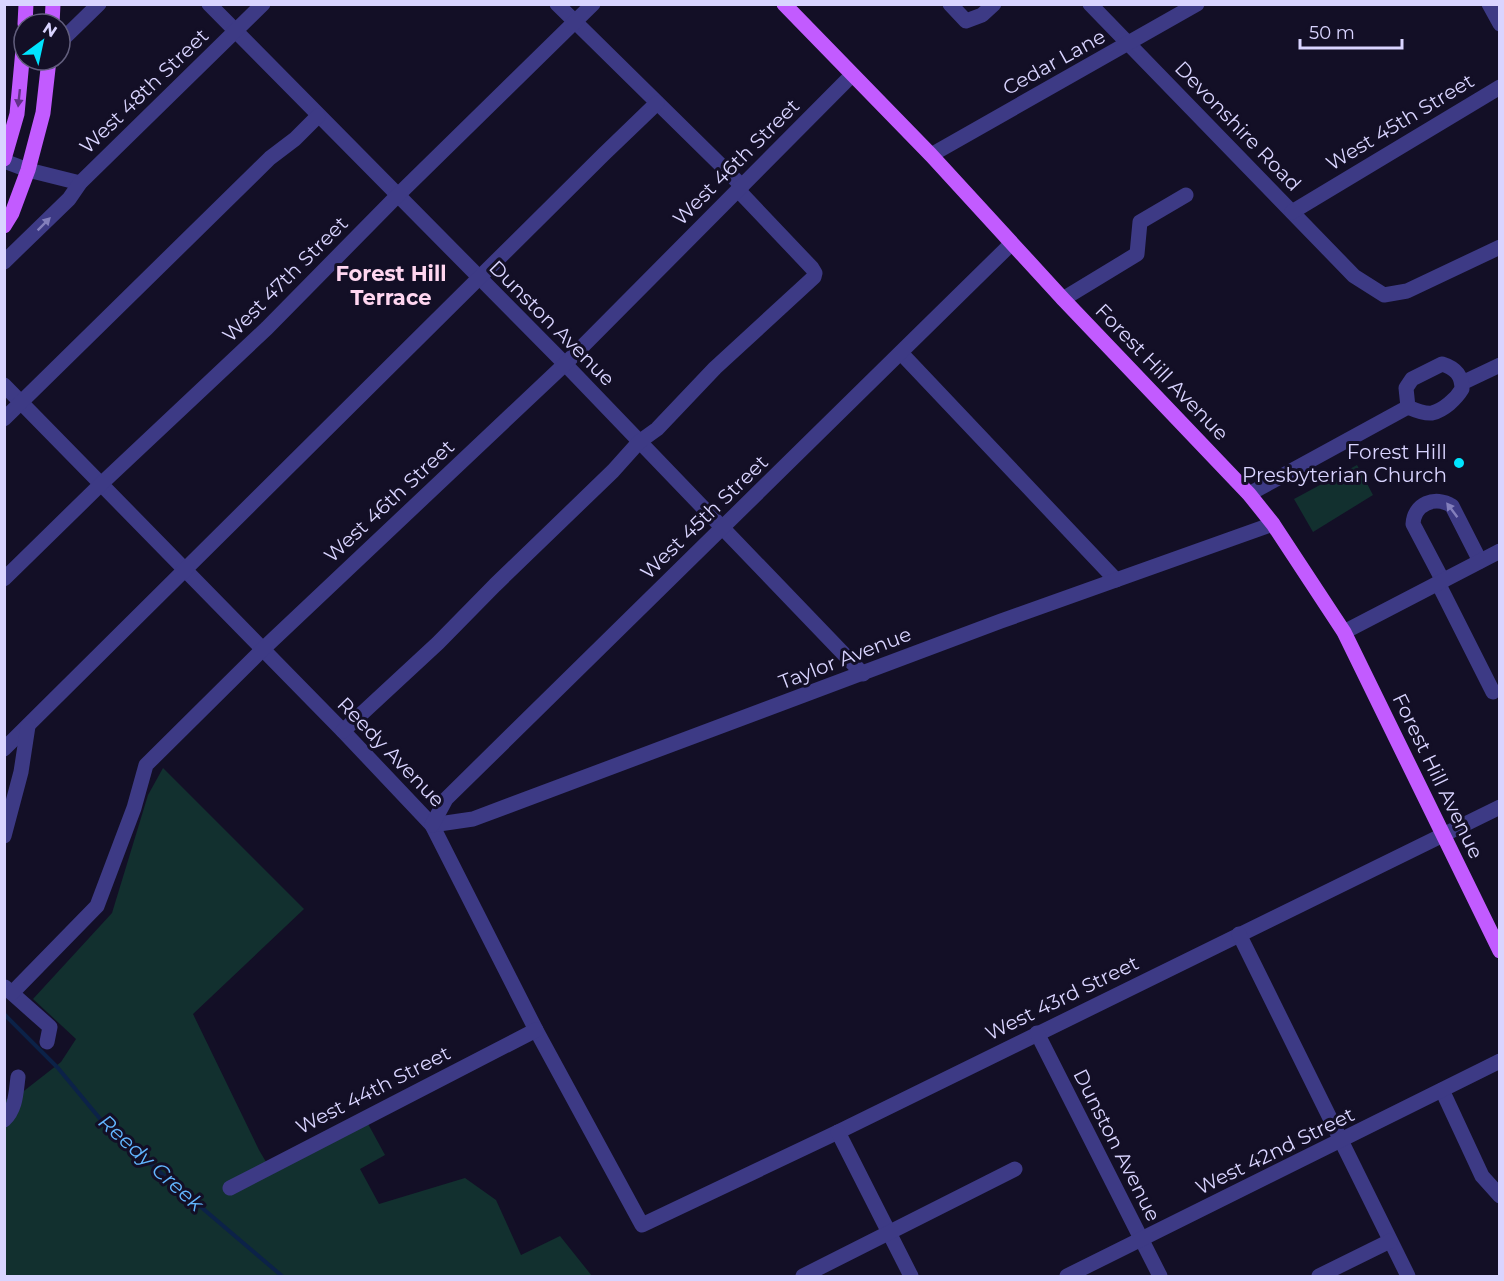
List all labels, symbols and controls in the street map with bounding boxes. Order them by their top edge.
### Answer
north arrow [12,12,72,72]
scale bar [1300,12,1402,50]
text: N [39,18,60,41]
text: 50 m [1309,22,1355,44]
street label: West 48th Street [75,23,213,159]
street label: Cedar Lane [998,24,1110,100]
street label: Devonshire Road [1170,56,1306,196]
street label: West 45th Street [1322,68,1478,176]
one-way arrow [14,88,23,107]
street label: West 46th Street [668,94,804,230]
street label: West 47th Street [217,211,353,347]
one-way arrow [36,217,51,231]
street label: Dunston Avenue [484,255,620,391]
district label: Forest Hill Terrace [335,261,447,310]
street label: Forest Hill Avenue [1091,299,1233,445]
street label: West 46th Street [319,435,459,567]
place label: Forest Hill Presbyterian Church [1242,440,1447,487]
street label: West 45th Street [635,450,773,584]
marker: Forest Hill Presbyterian Church [1452,456,1466,470]
one-way arrow [1446,502,1458,518]
street label: Taylor Avenue [775,622,915,694]
street label: Forest Hill Avenue [1388,689,1488,863]
street label: Reedy Avenue [332,692,450,812]
street label: West 43rd Street [981,950,1143,1046]
street label: West 44th Street [292,1041,454,1139]
street label: Dunston Avenue [1068,1065,1166,1225]
street label: West 42nd Street [1192,1102,1358,1200]
water label: Reedy Creek [94,1109,210,1217]

